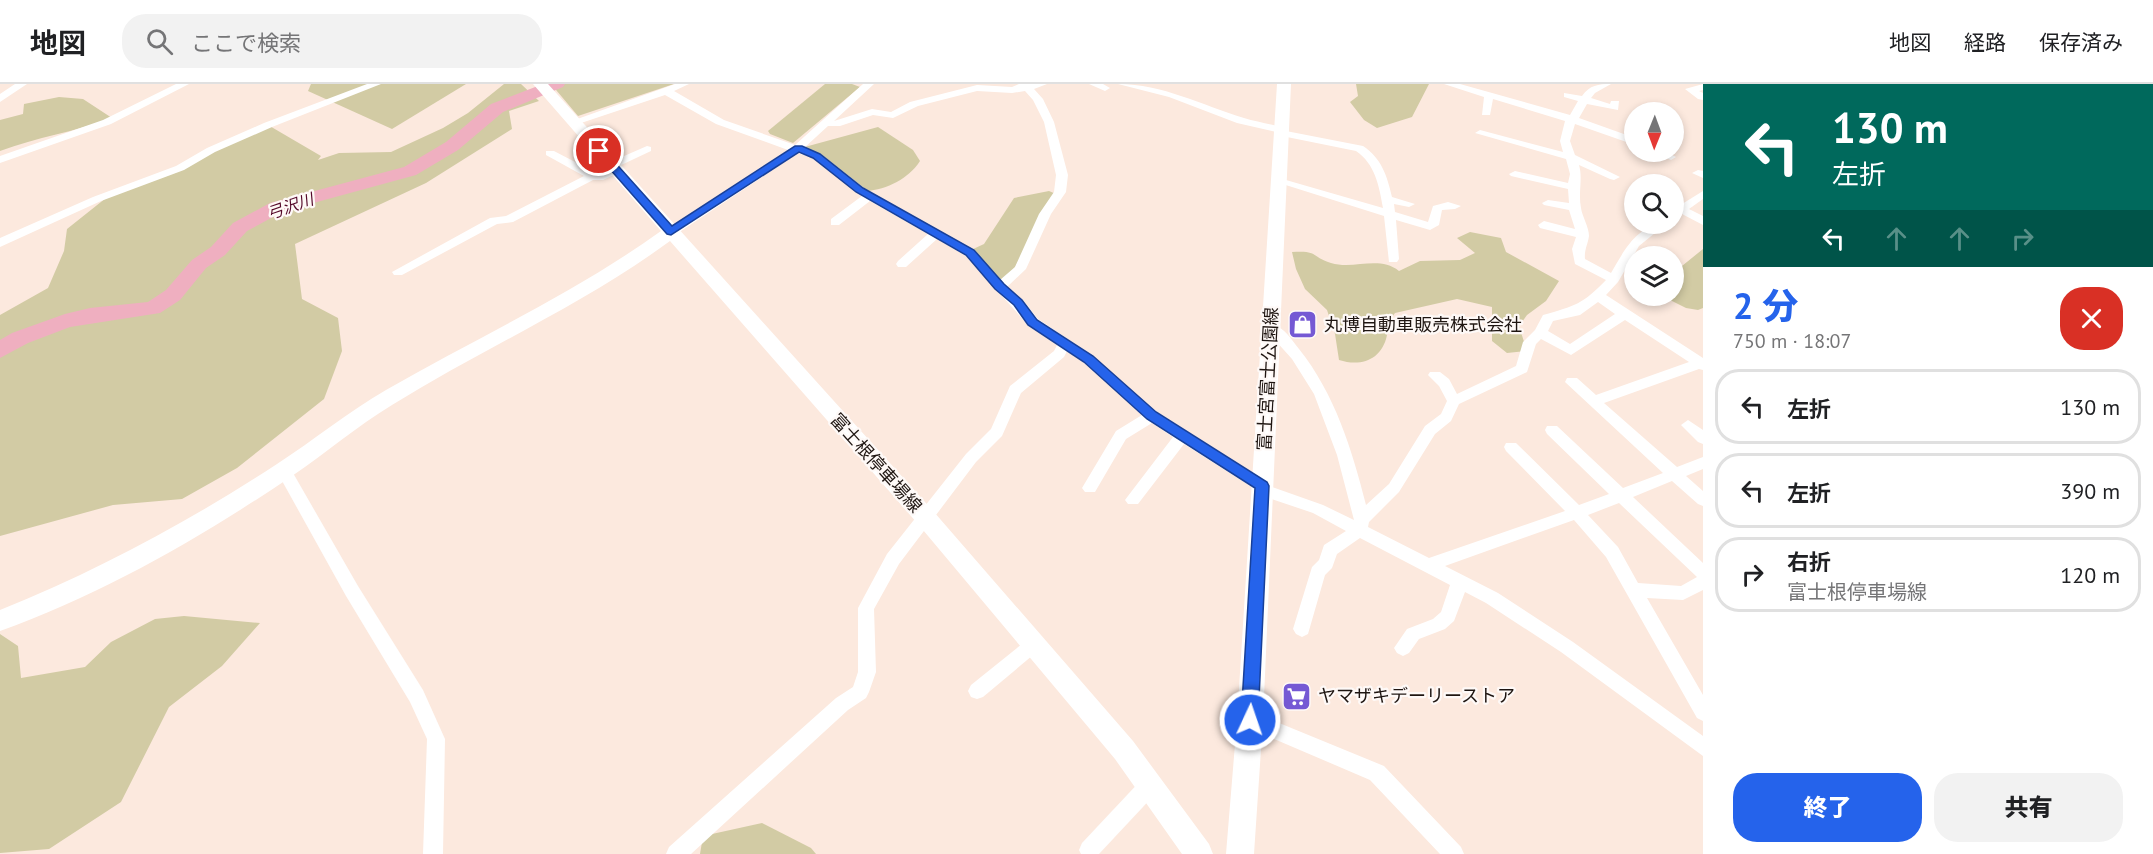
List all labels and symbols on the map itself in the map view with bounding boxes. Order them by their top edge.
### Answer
north arrow [1624,102,1684,162]
pin [573,125,624,176]
water label: 弓沢川 [264,188,318,223]
street label: 富士宮富士公園線 [1252,306,1283,451]
shop icon: 丸博自動車販売株式会社 [1287,309,1319,341]
place label: 丸博自動車販売株式会社 [1324,313,1522,336]
street label: 富士根停車場線 [826,408,927,517]
supermarket icon: ヤマザキデーリーストア [1281,680,1313,712]
place label: ヤマザキデーリーストア [1318,684,1515,707]
position arrow [1218,688,1282,752]

